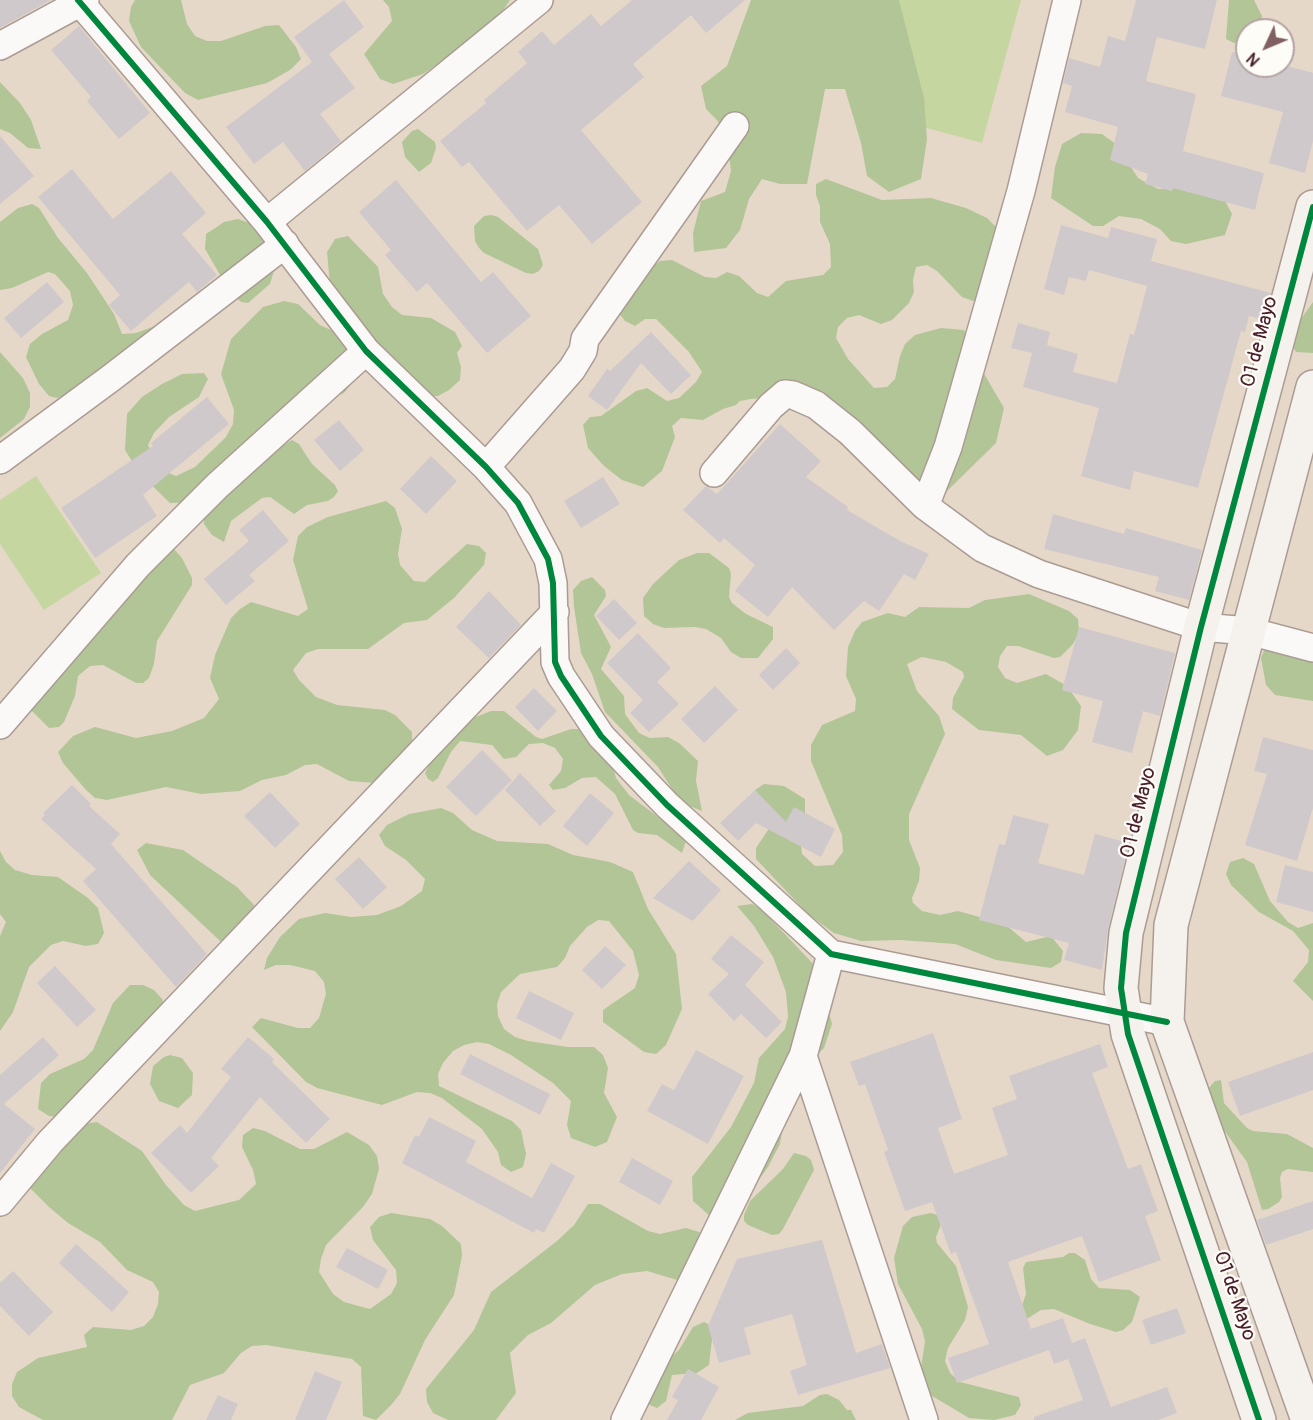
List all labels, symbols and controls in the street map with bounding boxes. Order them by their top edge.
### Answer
north arrow [1235,18,1295,78]
text: N [1243,48,1264,70]
street label: 01 de Mayo [1236,294,1284,390]
street label: 01 de Mayo [1116,765,1162,861]
street label: 01 de Mayo [1208,1248,1260,1344]

